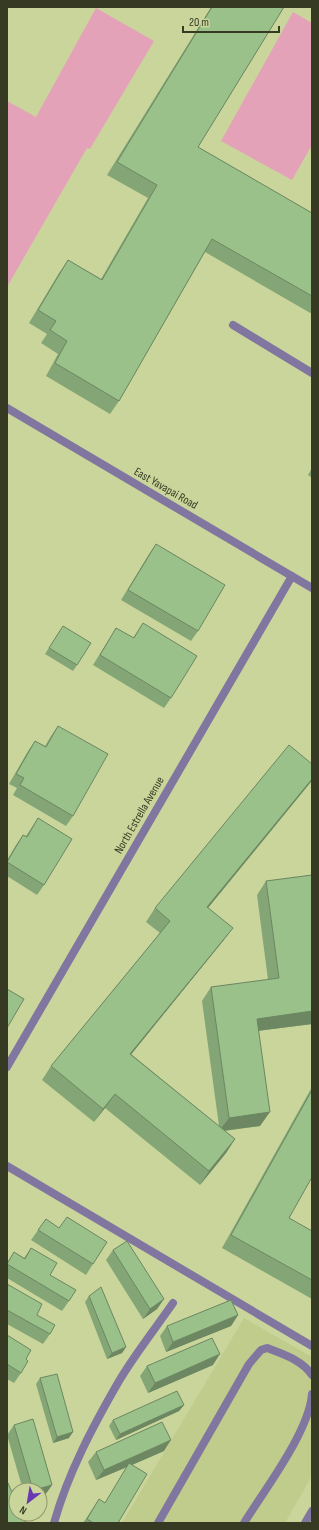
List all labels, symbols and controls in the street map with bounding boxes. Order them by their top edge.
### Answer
scale bar [183,8,279,34]
text: 20 m [189,15,209,30]
street label: East Yavapai Road [131,464,200,513]
street label: North Estrella Avenue [111,774,168,857]
north arrow [8,1482,48,1522]
text: N [17,1503,29,1517]

